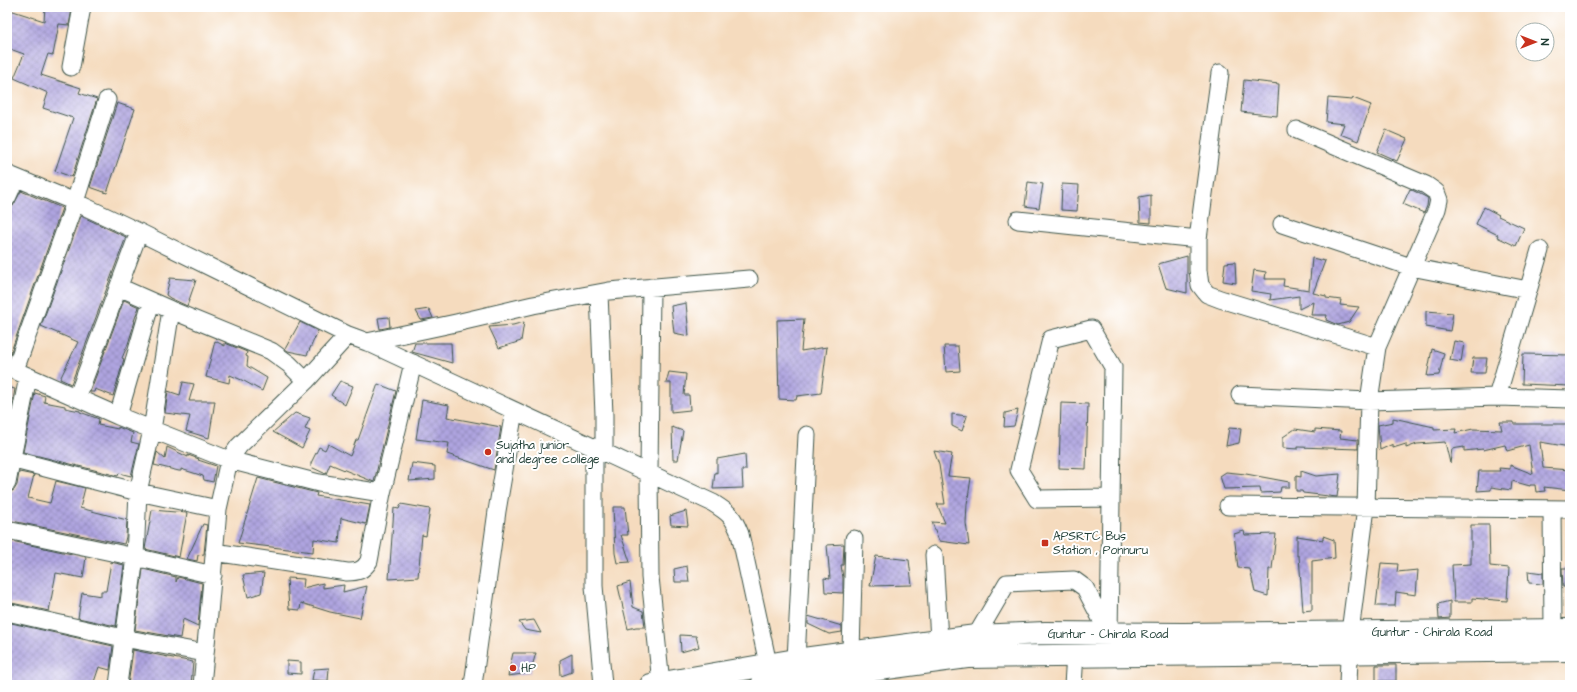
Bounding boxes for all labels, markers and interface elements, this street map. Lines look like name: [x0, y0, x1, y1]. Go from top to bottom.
north arrow: [1515, 22, 1555, 62]
text: N: [1537, 39, 1552, 46]
place label: Sujatha junior and degree college: [496, 437, 600, 469]
marker: Sujatha junior and degree college: [483, 447, 493, 457]
place label: APSRTC Bus Station , Ponnuru: [1053, 528, 1148, 559]
marker: APSRTC Bus Station , Ponnuru: [1040, 538, 1050, 548]
street label: Guntur - Chirala Road: [1372, 624, 1492, 641]
street label: Guntur - Chirala Road: [1048, 626, 1168, 643]
place label: HP: [521, 660, 536, 677]
marker: HP: [508, 663, 518, 673]

